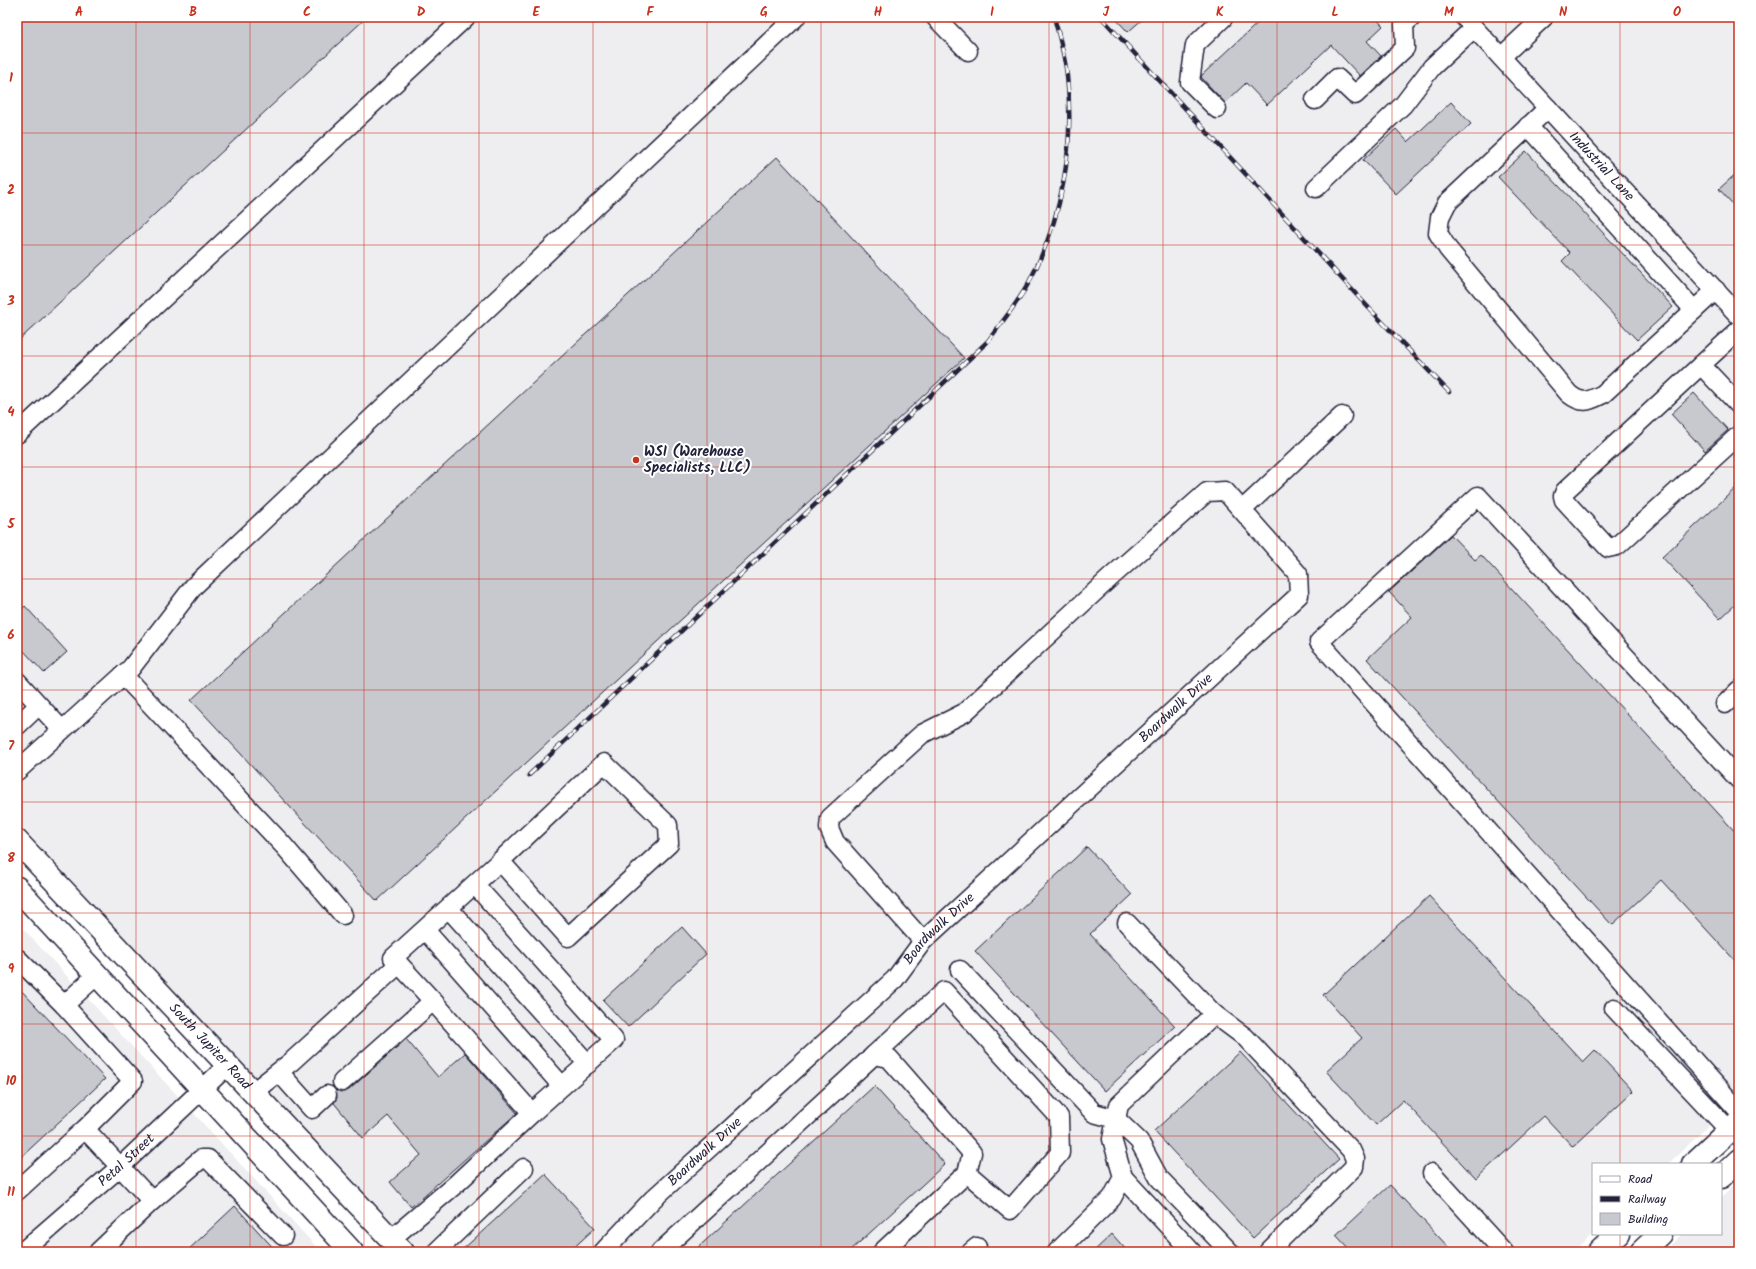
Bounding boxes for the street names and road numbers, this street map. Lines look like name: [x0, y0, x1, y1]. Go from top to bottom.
street label: Industrial Lane: [1563, 126, 1640, 207]
street label: Boardwalk Drive: [1134, 668, 1219, 748]
street label: Boardwalk Drive: [898, 887, 980, 970]
street label: South Jupiter Road: [164, 998, 257, 1096]
street label: Boardwalk Drive: [663, 1111, 748, 1192]
street label: Petal Street: [93, 1128, 160, 1192]

